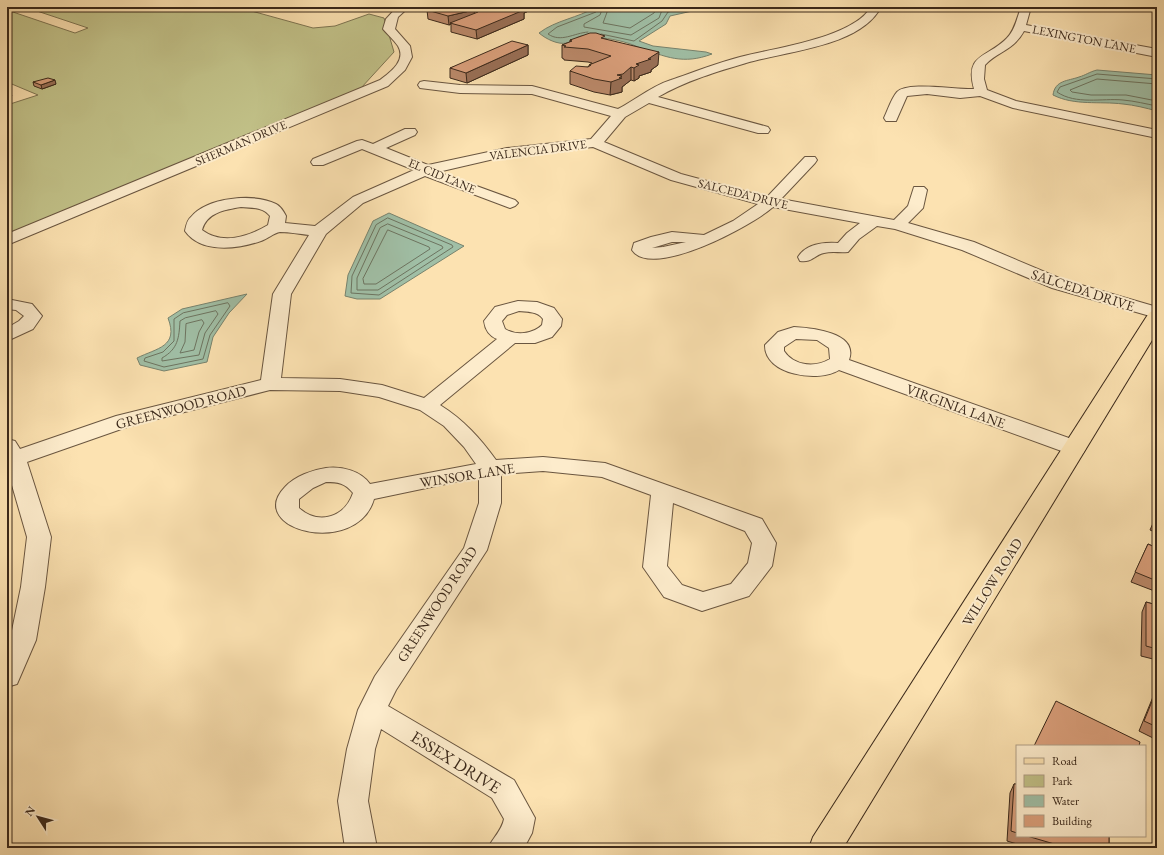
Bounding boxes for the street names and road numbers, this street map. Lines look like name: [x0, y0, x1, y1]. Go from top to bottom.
street label: LEXINGTON LANE: [1031, 21, 1137, 57]
street label: SHERMAN DRIVE: [193, 116, 290, 170]
street label: VALENCIA DRIVE: [488, 136, 588, 164]
street label: EL CID LANE: [406, 155, 478, 197]
street label: SALCEDA DRIVE: [696, 175, 790, 213]
street label: SALCEDA DRIVE: [1029, 265, 1137, 315]
street label: VIRGINIA LANE: [904, 380, 1008, 432]
street label: GREENWOOD ROAD: [114, 381, 249, 433]
street label: WINSOR LANE: [418, 459, 516, 491]
street label: WILLOW ROAD: [958, 534, 1026, 629]
street label: GREENWOOD ROAD: [393, 542, 481, 665]
street label: ESSEX DRIVE: [407, 726, 505, 799]

